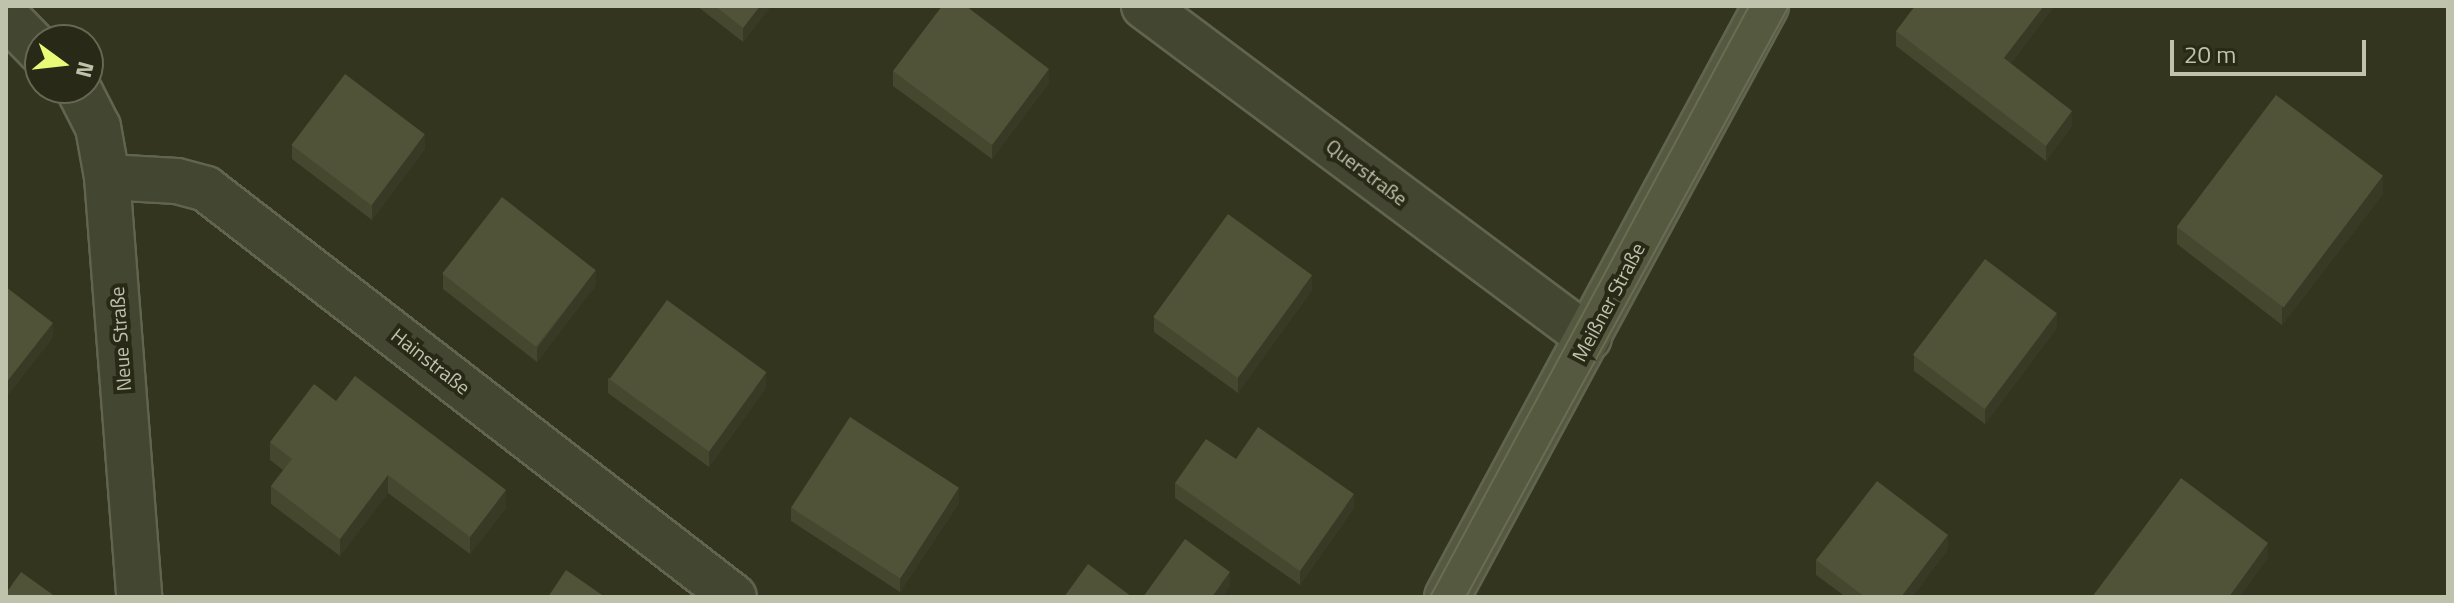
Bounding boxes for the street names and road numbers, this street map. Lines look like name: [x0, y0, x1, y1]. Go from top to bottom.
street label: Querstraße: [1322, 134, 1412, 210]
street label: Meißner Straße: [1567, 239, 1649, 365]
street label: Neue Straße: [104, 286, 136, 392]
street label: Hainstraße: [387, 323, 475, 399]

